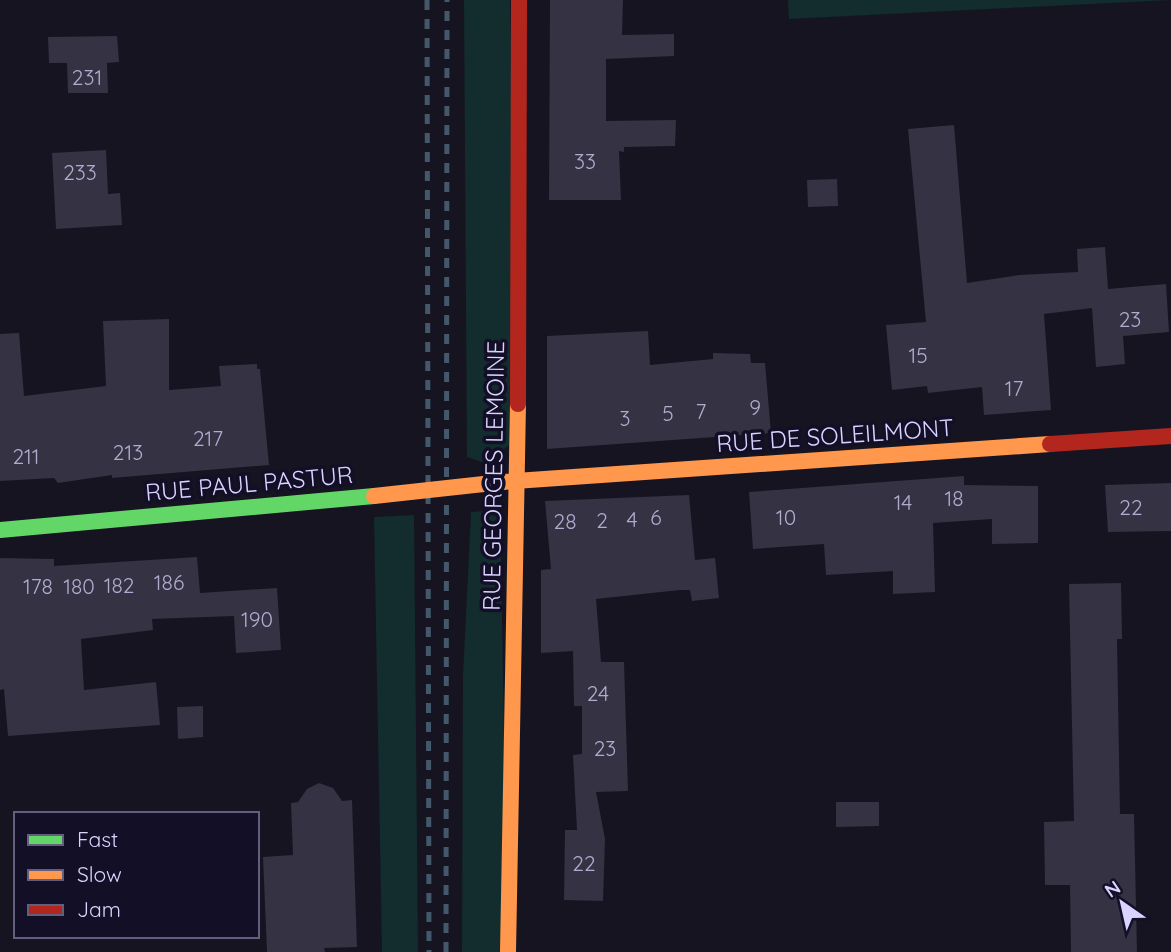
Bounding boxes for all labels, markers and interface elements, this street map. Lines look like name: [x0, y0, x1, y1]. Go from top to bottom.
house number: 231: [72, 64, 102, 90]
house number: 33: [574, 148, 596, 174]
house number: 233: [63, 159, 97, 185]
house number: 23: [1119, 306, 1141, 332]
street label: RUE GEORGES LEMOINE: [476, 341, 510, 611]
house number: 15: [908, 342, 928, 368]
house number: 17: [1005, 375, 1023, 401]
house number: 9: [749, 394, 761, 420]
house number: 7: [696, 398, 707, 424]
house number: 5: [662, 400, 674, 426]
house number: 3: [619, 405, 631, 431]
street label: RUE DE SOLEILMONT: [715, 412, 955, 458]
house number: 217: [193, 425, 223, 451]
house number: 213: [113, 439, 143, 465]
house number: 211: [12, 443, 40, 469]
street label: RUE PAUL PASTUR: [144, 459, 354, 507]
house number: 18: [944, 485, 964, 511]
house number: 14: [894, 489, 912, 515]
house number: 22: [1119, 494, 1143, 520]
house number: 6: [650, 504, 662, 530]
house number: 10: [776, 504, 796, 530]
house number: 4: [626, 506, 638, 532]
house number: 2: [596, 507, 608, 533]
house number: 28: [554, 508, 576, 534]
house number: 186: [154, 569, 184, 595]
house number: 182: [104, 572, 134, 598]
house number: 178: [23, 573, 53, 599]
house number: 180: [63, 573, 95, 599]
house number: 190: [241, 606, 273, 632]
house number: 24: [587, 680, 609, 706]
house number: 23: [594, 735, 616, 761]
legend: [14, 812, 259, 938]
text: Fast: [77, 826, 118, 852]
house number: 22: [572, 850, 596, 876]
text: Slow: [77, 861, 122, 887]
north arrow: [1087, 868, 1157, 938]
text: N: [1100, 875, 1125, 903]
text: Jam: [77, 896, 121, 922]

